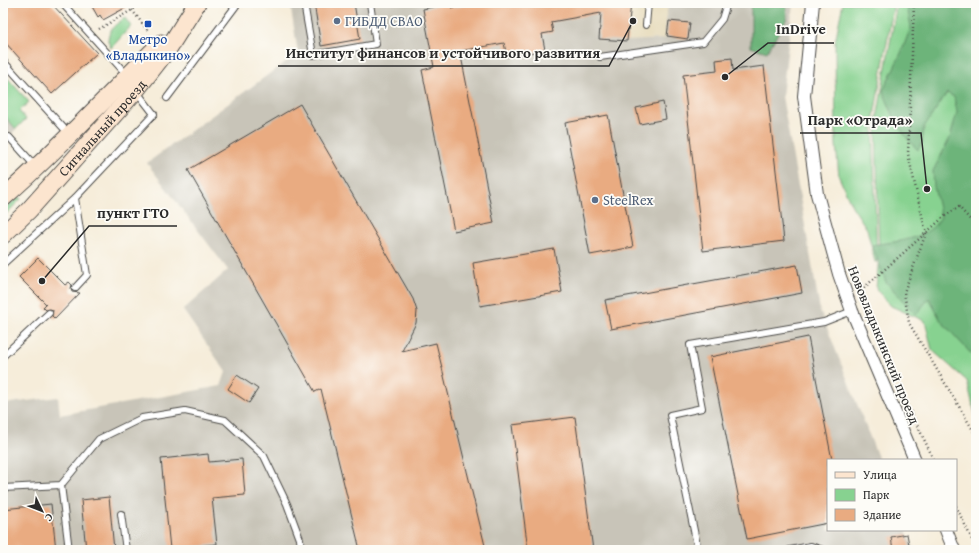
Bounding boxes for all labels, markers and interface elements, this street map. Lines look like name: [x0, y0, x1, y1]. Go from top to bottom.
place label: ГИБДД СВАО: [345, 11, 423, 31]
marker: ГИБДД СВАО: [332, 16, 342, 26]
callout: InDrive: [768, 16, 834, 43]
text: InDrive: [776, 18, 826, 39]
marker: Метро «Владыкино»: [143, 19, 153, 29]
place label: Метро «Владыкино»: [106, 29, 190, 65]
callout: Институт финансов и устойчивого развития: [278, 39, 609, 66]
text: Институт финансов и устойчивого развития: [286, 42, 600, 63]
street label: Сигнальный проезд: [54, 75, 151, 181]
callout: Парк «Отрада»: [800, 106, 921, 133]
text: Парк «Отрада»: [808, 109, 912, 130]
place label: SteelRex: [603, 190, 654, 210]
marker: SteelRex: [590, 195, 600, 205]
callout: пункт ГТО: [89, 199, 177, 226]
text: пункт ГТО: [97, 202, 169, 223]
street label: Нововладыкинский проезд: [843, 263, 925, 427]
legend: [827, 459, 957, 531]
text: Улица: [863, 466, 897, 483]
text: Парк: [863, 486, 890, 503]
north arrow: [22, 491, 62, 531]
text: Здание: [863, 506, 902, 523]
text: С: [41, 510, 57, 526]

